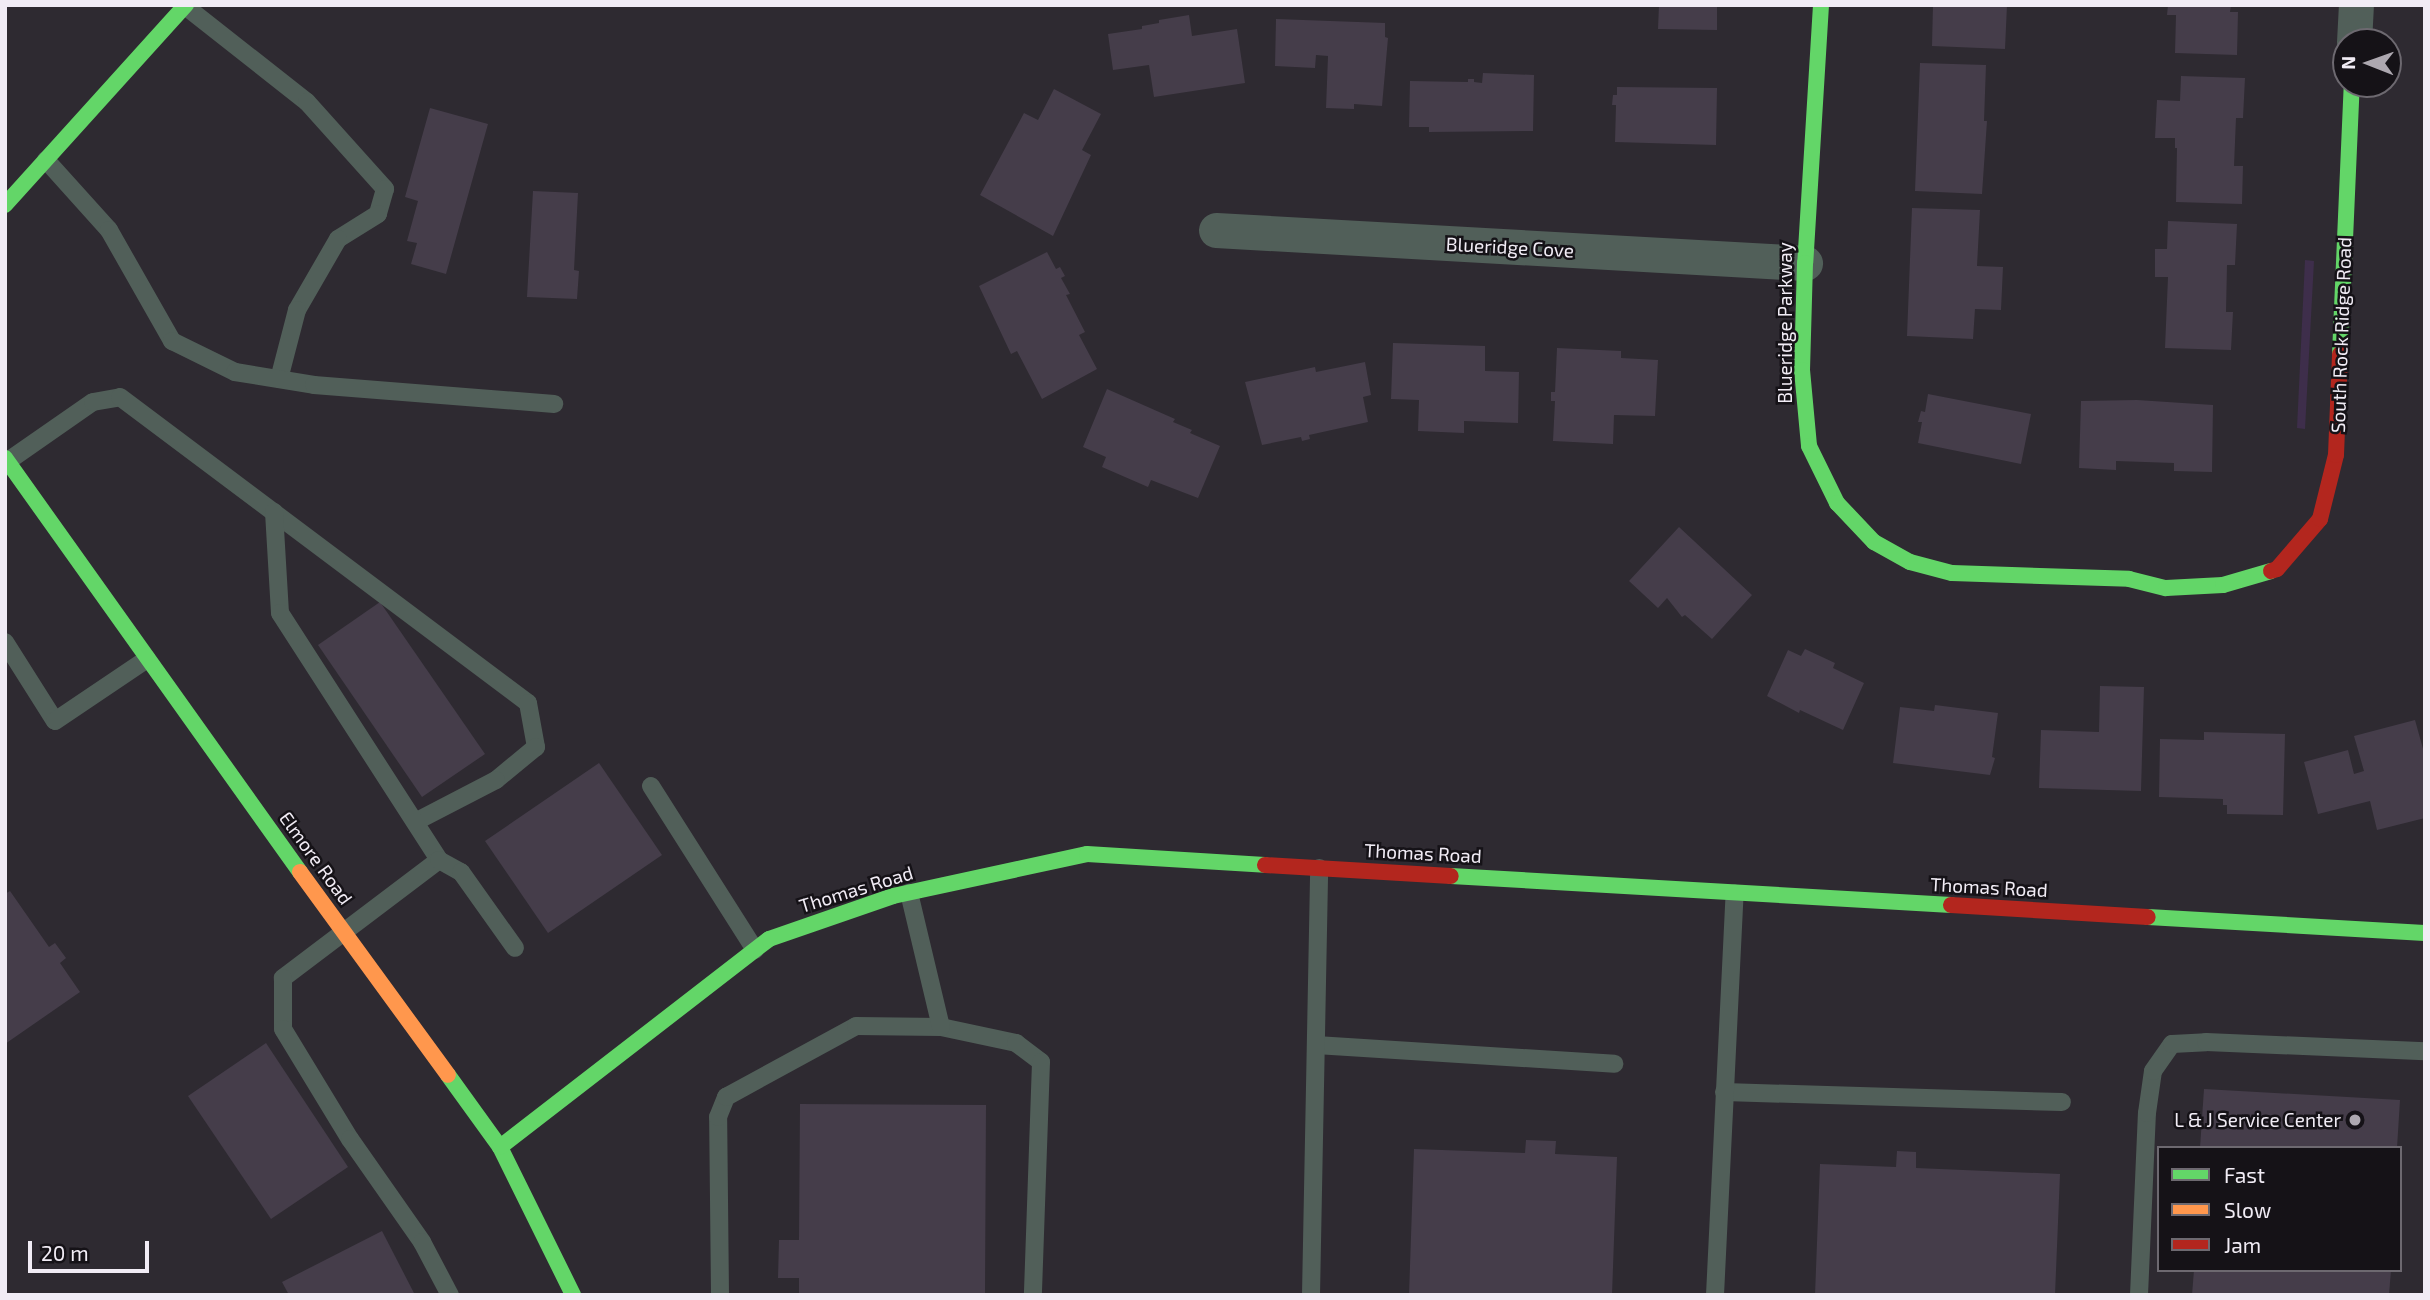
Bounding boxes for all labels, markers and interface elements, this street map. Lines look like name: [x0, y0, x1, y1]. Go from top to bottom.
north arrow: [2332, 28, 2402, 98]
text: N: [2336, 56, 2359, 70]
street label: Blueridge Cove: [1445, 232, 1575, 262]
street label: South Rock Ridge Road: [2326, 236, 2356, 434]
street label: Blueridge Parkway: [1774, 242, 1796, 404]
street label: Elmore Road: [275, 807, 357, 909]
street label: Thomas Road: [1364, 839, 1482, 867]
street label: Thomas Road: [796, 861, 916, 917]
street label: Thomas Road: [1930, 873, 2048, 901]
place label: L & J Service Center: [2173, 1109, 2341, 1131]
marker: L & J Service Center: [2347, 1112, 2363, 1128]
legend: [2157, 1146, 2402, 1272]
text: Fast: [2224, 1162, 2265, 1187]
text: Slow: [2224, 1197, 2271, 1222]
scale bar: [32, 1226, 152, 1270]
text: Jam: [2224, 1232, 2261, 1257]
text: 20 m: [41, 1240, 89, 1265]

